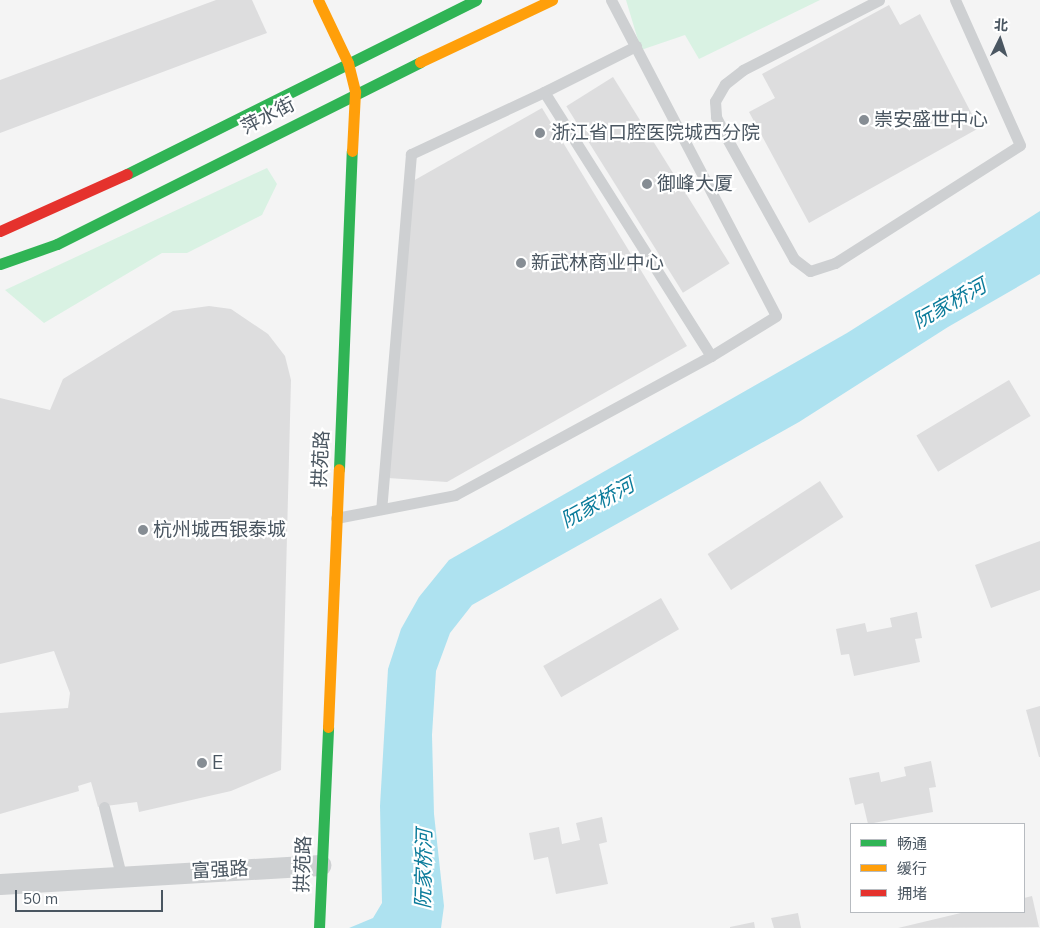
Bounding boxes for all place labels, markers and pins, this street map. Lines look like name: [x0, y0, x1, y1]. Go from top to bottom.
place label: 崇安盛世中心: [874, 109, 988, 131]
marker: 崇安盛世中心: [858, 114, 870, 126]
place label: 浙江省口腔医院城西分院: [551, 122, 760, 144]
marker: 浙江省口腔医院城西分院: [533, 126, 547, 140]
place label: 御峰大厦: [657, 173, 733, 195]
marker: 御峰大厦: [641, 178, 653, 190]
place label: 新武林商业中心: [531, 252, 664, 274]
marker: 新武林商业中心: [515, 257, 527, 269]
place label: 杭州城西银泰城: [153, 519, 286, 541]
marker: 杭州城西银泰城: [137, 524, 149, 536]
place label: E: [212, 752, 223, 774]
marker: E: [196, 757, 208, 769]

